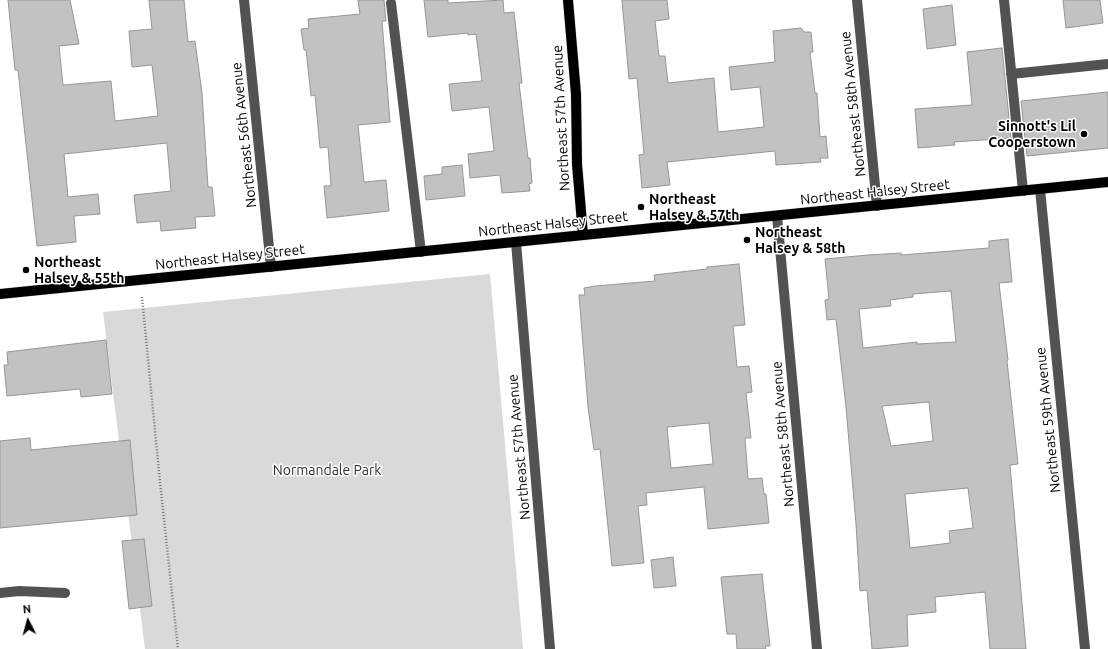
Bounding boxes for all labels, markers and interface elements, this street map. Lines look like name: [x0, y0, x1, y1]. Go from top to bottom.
street label: Northeast 58th Avenue: [837, 30, 869, 178]
street label: Northeast 57th Avenue: [549, 44, 573, 192]
street label: Northeast 56th Avenue: [228, 61, 260, 209]
place label: Sinnott's Lil Cooperstown: [988, 118, 1076, 150]
marker: Sinnott's Lil Cooperstown: [1079, 129, 1089, 139]
street label: Northeast Halsey Street: [799, 176, 951, 208]
place label: Northeast Halsey & 57th: [649, 191, 739, 224]
marker: Northeast Halsey & 57th: [636, 202, 646, 212]
street label: Northeast Halsey Street: [477, 208, 629, 240]
place label: Northeast Halsey & 58th: [755, 224, 845, 256]
marker: Northeast Halsey & 58th: [742, 235, 752, 245]
street label: Northeast Halsey Street: [154, 241, 306, 273]
place label: Northeast Halsey & 55th: [34, 254, 124, 286]
marker: Northeast Halsey & 55th: [21, 265, 31, 275]
street label: Northeast 59th Avenue: [1032, 346, 1064, 494]
street label: Northeast 58th Avenue: [768, 360, 798, 508]
street label: Northeast 57th Avenue: [504, 373, 534, 521]
park label: Normandale Park: [273, 462, 381, 478]
north arrow: [8, 601, 48, 641]
text: N: [22, 603, 31, 615]

